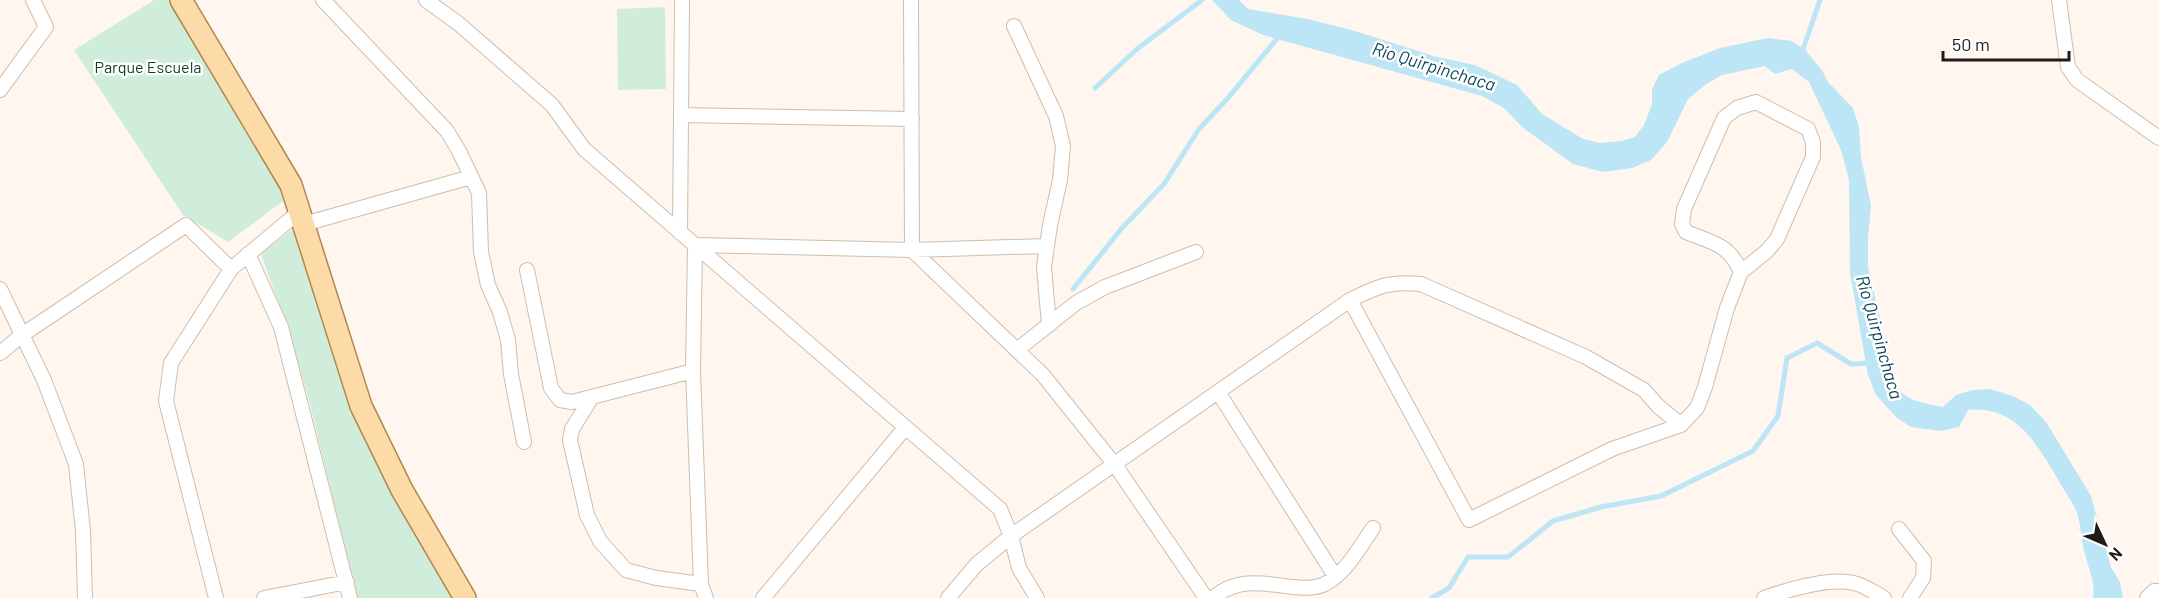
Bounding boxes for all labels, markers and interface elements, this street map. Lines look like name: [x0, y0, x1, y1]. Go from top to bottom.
scale bar: [1943, 24, 2069, 62]
text: 50 m: [1952, 33, 1990, 55]
water label: Río Quirpinchaca: [1370, 37, 1498, 95]
park label: Parque Escuela: [94, 57, 202, 76]
water label: Río Quirpinchaca: [1852, 273, 1908, 401]
north arrow: [2075, 514, 2135, 574]
text: N: [2106, 544, 2127, 565]

